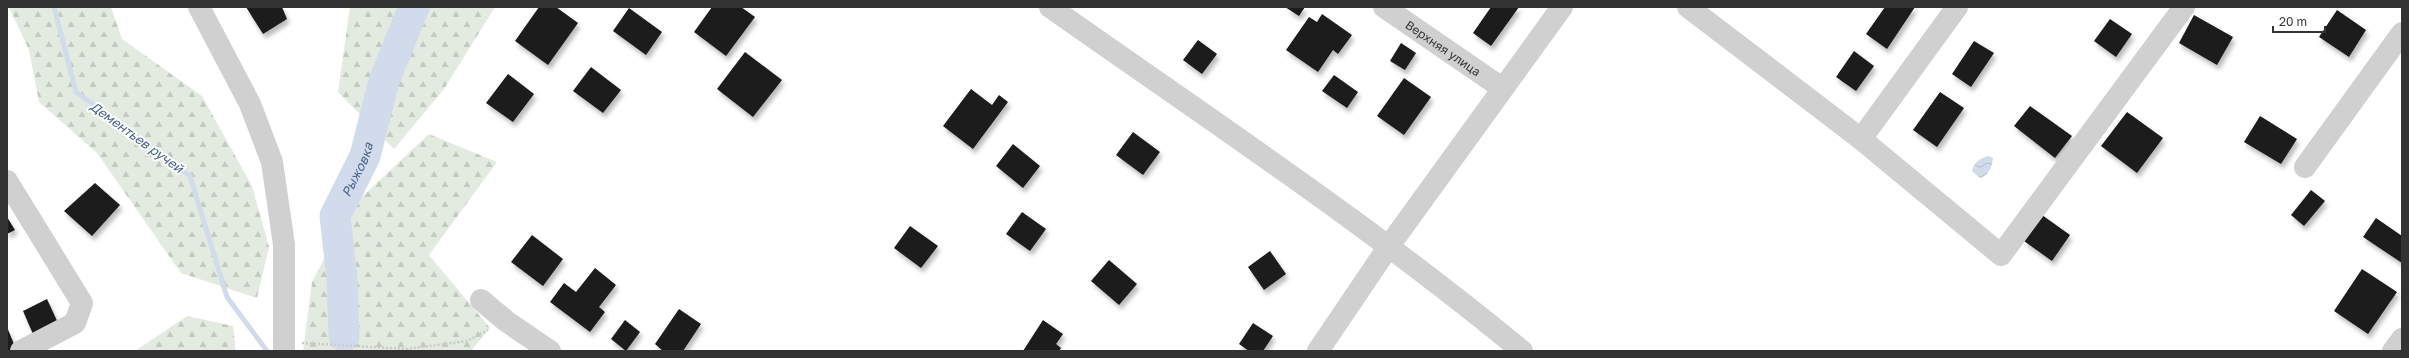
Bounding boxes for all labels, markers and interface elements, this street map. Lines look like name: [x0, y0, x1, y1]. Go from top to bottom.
scale bar: [2273, 8, 2325, 34]
text: 20 m: [2279, 14, 2307, 29]
street label: Верхняя улица: [1403, 17, 1484, 79]
water label: Дементьев ручей: [87, 97, 187, 177]
water label: Рыжовка: [338, 140, 376, 199]

